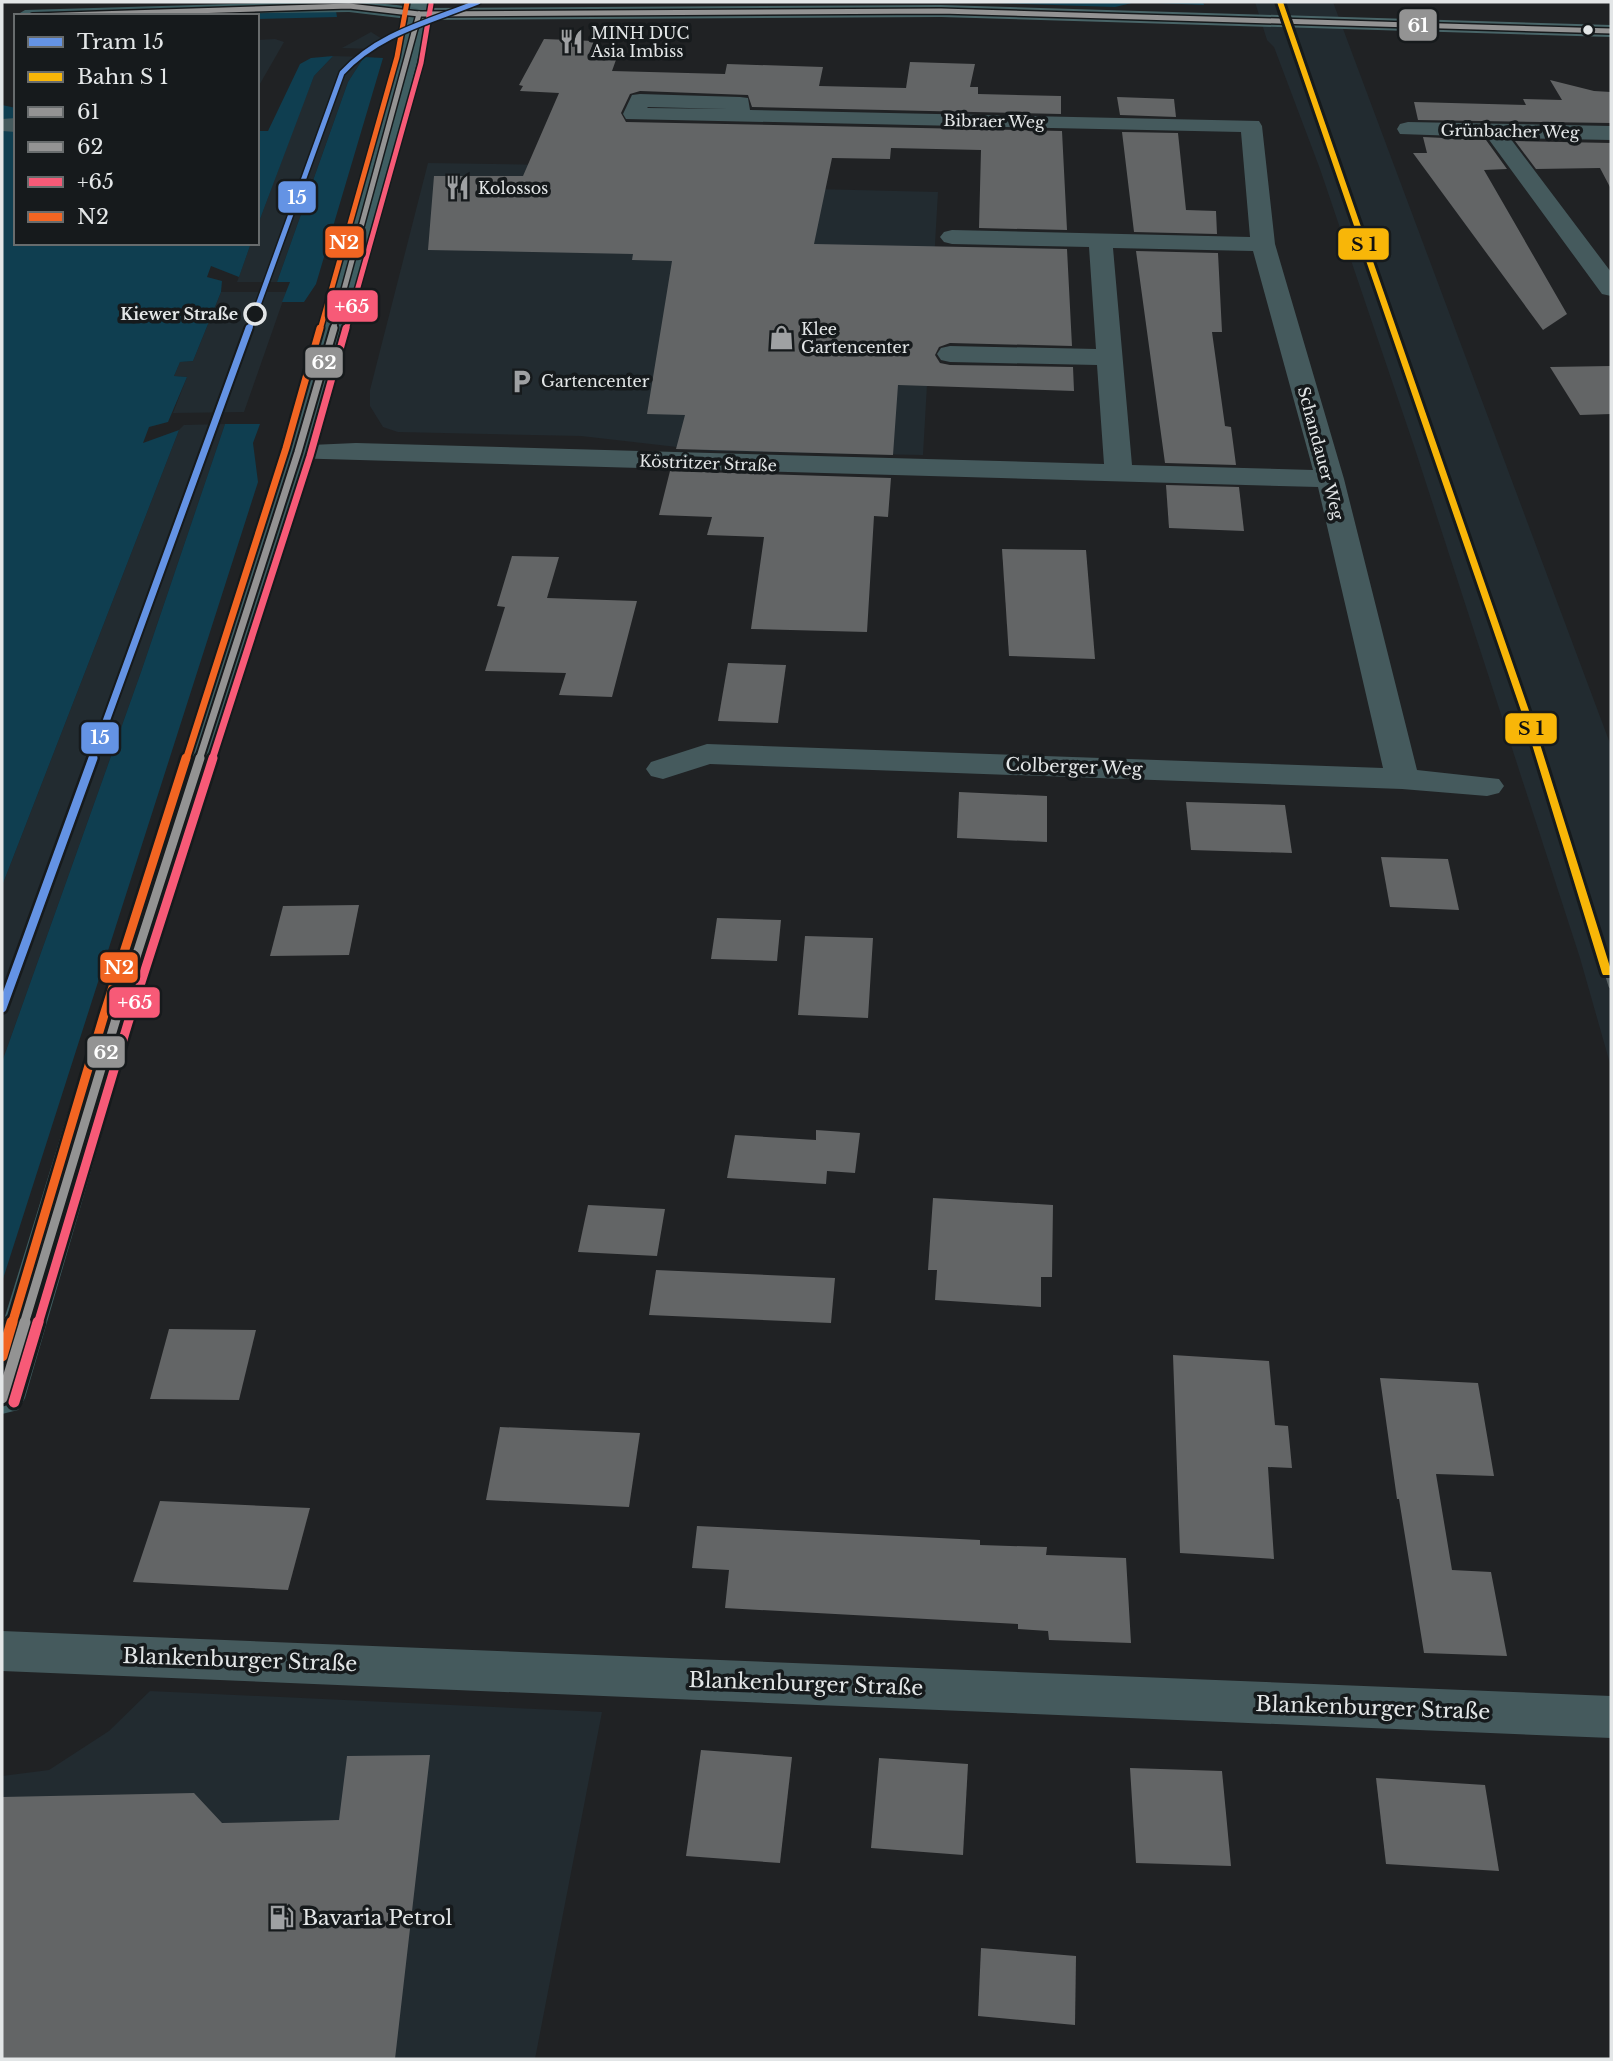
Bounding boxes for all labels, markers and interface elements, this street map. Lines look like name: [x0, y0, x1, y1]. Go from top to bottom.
line badge: 61: [1398, 8, 1438, 42]
legend: [14, 14, 259, 245]
text: 61: [1407, 14, 1429, 37]
place label: MINH DUC Asia Imbiss: [590, 23, 689, 61]
unlabelled marker: [1581, 23, 1595, 37]
restaurant icon: MINH DUC Asia Imbiss: [557, 28, 585, 56]
text: Tram 15: [77, 29, 164, 55]
text: Bahn S 1: [77, 64, 169, 90]
text: 61: [77, 99, 100, 125]
street label: Bibraer Weg: [943, 110, 1045, 132]
street label: Grünbacher Weg: [1440, 120, 1580, 142]
text: 62: [77, 134, 103, 160]
text: +65: [77, 169, 114, 195]
restaurant icon: Kolossos: [444, 174, 472, 202]
place label: Kolossos: [478, 178, 548, 198]
line badge: 15: [277, 180, 317, 214]
text: 15: [287, 186, 307, 209]
text: N2: [77, 204, 109, 230]
line badge: N2: [324, 225, 365, 259]
line badge: S 1: [1337, 227, 1390, 261]
text: N2: [329, 231, 359, 254]
text: S 1: [1351, 233, 1377, 256]
line badge: +65: [326, 289, 379, 323]
text: +65: [335, 295, 369, 318]
marker: Kiewer Straße: [244, 303, 266, 325]
place label: Kiewer Straße: [120, 304, 238, 324]
place label: Klee Gartencenter: [801, 319, 910, 357]
shop icon: Klee Gartencenter: [767, 324, 795, 352]
line badge: 62: [304, 346, 344, 379]
text: 62: [311, 351, 337, 374]
parking icon: Gartencenter: [507, 367, 535, 395]
place label: Gartencenter: [541, 371, 650, 391]
street label: Schandauer Weg: [1294, 384, 1348, 522]
street label: Köstritzer Straße: [639, 451, 777, 475]
line badge: S 1: [1504, 712, 1558, 745]
text: S 1: [1518, 717, 1544, 740]
line badge: 15: [80, 721, 120, 755]
text: 15: [90, 726, 110, 749]
street label: Colberger Weg: [1005, 754, 1143, 780]
line badge: N2: [99, 951, 139, 984]
text: N2: [104, 956, 134, 979]
line badge: +65: [108, 986, 161, 1019]
text: +65: [118, 991, 152, 1014]
line badge: 62: [86, 1035, 126, 1069]
text: 62: [93, 1041, 119, 1064]
street label: Blankenburger Straße: [122, 1643, 358, 1677]
street label: Blankenburger Straße: [688, 1667, 924, 1701]
street label: Blankenburger Straße: [1255, 1691, 1491, 1725]
fuel station icon: Bavaria Petrol: [268, 1904, 296, 1932]
place label: Bavaria Petrol: [302, 1905, 452, 1931]

